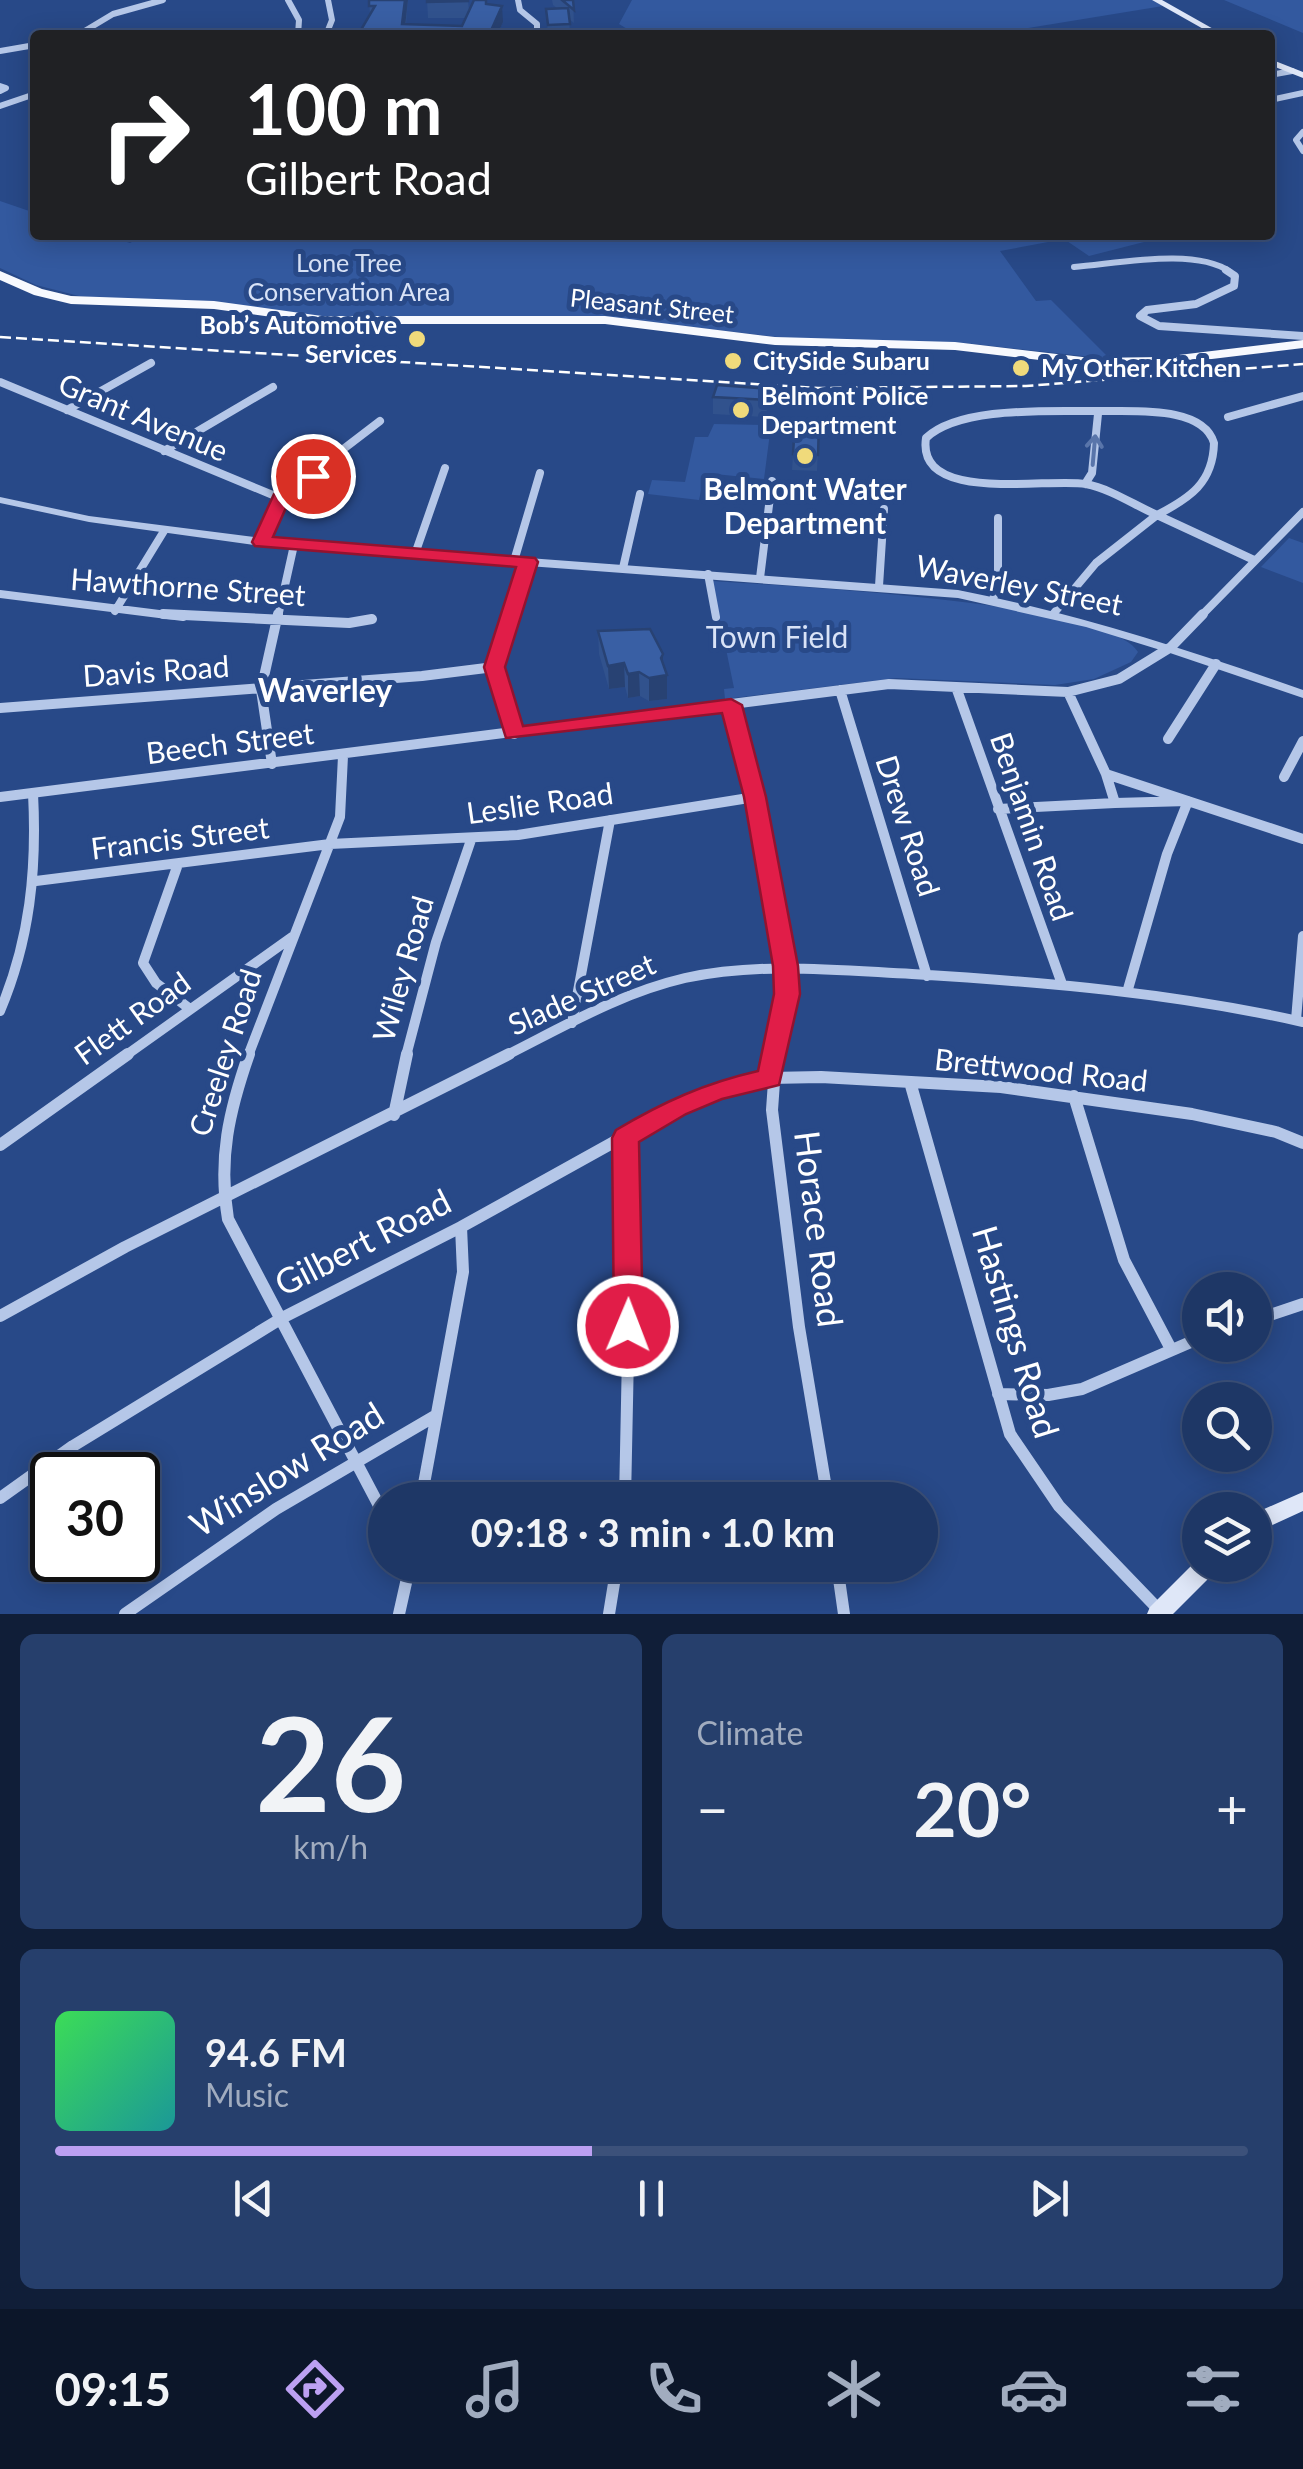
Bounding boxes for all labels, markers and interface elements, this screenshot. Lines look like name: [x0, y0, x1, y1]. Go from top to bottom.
text: 100 m: [245, 66, 442, 150]
icon: right: [80, 70, 210, 200]
text: Gilbert Road: [245, 151, 492, 205]
park label: Lone Tree Conservation Area: [248, 247, 450, 306]
street label: Pleasant Street: [569, 281, 736, 329]
place label: Bob’s Automotive Services: [199, 309, 397, 368]
marker: Bob’s Automotive Services: [406, 328, 428, 350]
place label: CitySide Subaru: [753, 345, 930, 375]
marker: CitySide Subaru: [722, 350, 744, 372]
place label: My Other Kitchen: [1041, 352, 1241, 382]
marker: My Other Kitchen: [1010, 357, 1032, 379]
street label: Grant Avenue: [54, 364, 234, 468]
place label: Belmont Police Department: [761, 380, 928, 439]
marker: Belmont Police Department: [730, 399, 752, 421]
pin: [271, 434, 356, 519]
one-way arrow: [1085, 435, 1104, 467]
marker: Belmont Water Department: [794, 445, 816, 467]
icon: arrive: [286, 449, 341, 504]
place label: Belmont Water Department: [703, 470, 907, 540]
street label: Waverley Street: [913, 546, 1126, 622]
street label: Hawthorne Street: [69, 560, 307, 612]
park label: Town Field: [706, 618, 848, 654]
street label: Davis Road: [81, 647, 230, 693]
district label: Waverley: [258, 670, 392, 709]
street label: Beech Street: [144, 714, 316, 770]
street label: Benjamin Road: [984, 727, 1082, 925]
street label: Drew Road: [869, 751, 949, 900]
street label: Leslie Road: [464, 774, 615, 830]
street label: Francis Street: [89, 808, 271, 866]
street label: Wiley Road: [364, 892, 440, 1045]
street label: Slade Street: [502, 945, 661, 1042]
street label: Flett Road: [67, 963, 197, 1071]
street label: Creeley Road: [180, 964, 268, 1140]
street label: Brettwood Road: [933, 1040, 1150, 1098]
street label: Horace Road: [787, 1128, 853, 1329]
street label: Gilbert Road: [267, 1179, 457, 1304]
street label: Hastings Road: [965, 1220, 1069, 1443]
map controls: [1182, 1272, 1272, 1582]
button: sound: [1182, 1272, 1272, 1362]
position arrow: [576, 1274, 680, 1378]
button: search: [1182, 1382, 1272, 1472]
street label: Winslow Road: [181, 1392, 391, 1545]
speed limit sign: 30: [30, 1452, 160, 1582]
button: layers: [1182, 1492, 1272, 1582]
text: 09:18 · 3 min · 1.0 km: [471, 1509, 835, 1555]
text: 26: [255, 1684, 406, 1840]
text: Climate: [697, 1713, 803, 1752]
text: 20°: [913, 1763, 1031, 1853]
text: −: [697, 1775, 728, 1841]
text: +: [1216, 1775, 1248, 1841]
text: km/h: [293, 1827, 368, 1866]
text: 94.6 FM: [205, 2029, 347, 2075]
text: Music: [205, 2075, 289, 2114]
icon: previous: [226, 2171, 281, 2226]
icon: pause: [624, 2171, 679, 2226]
icon: next: [1022, 2171, 1077, 2226]
icon: directions: [280, 2354, 350, 2424]
icon: music: [460, 2354, 530, 2424]
icon: phone: [639, 2354, 709, 2424]
icon: climate: [819, 2354, 889, 2424]
icon: car: [999, 2354, 1069, 2424]
icon: filters: [1178, 2354, 1248, 2424]
text: 09:15: [55, 2362, 171, 2416]

